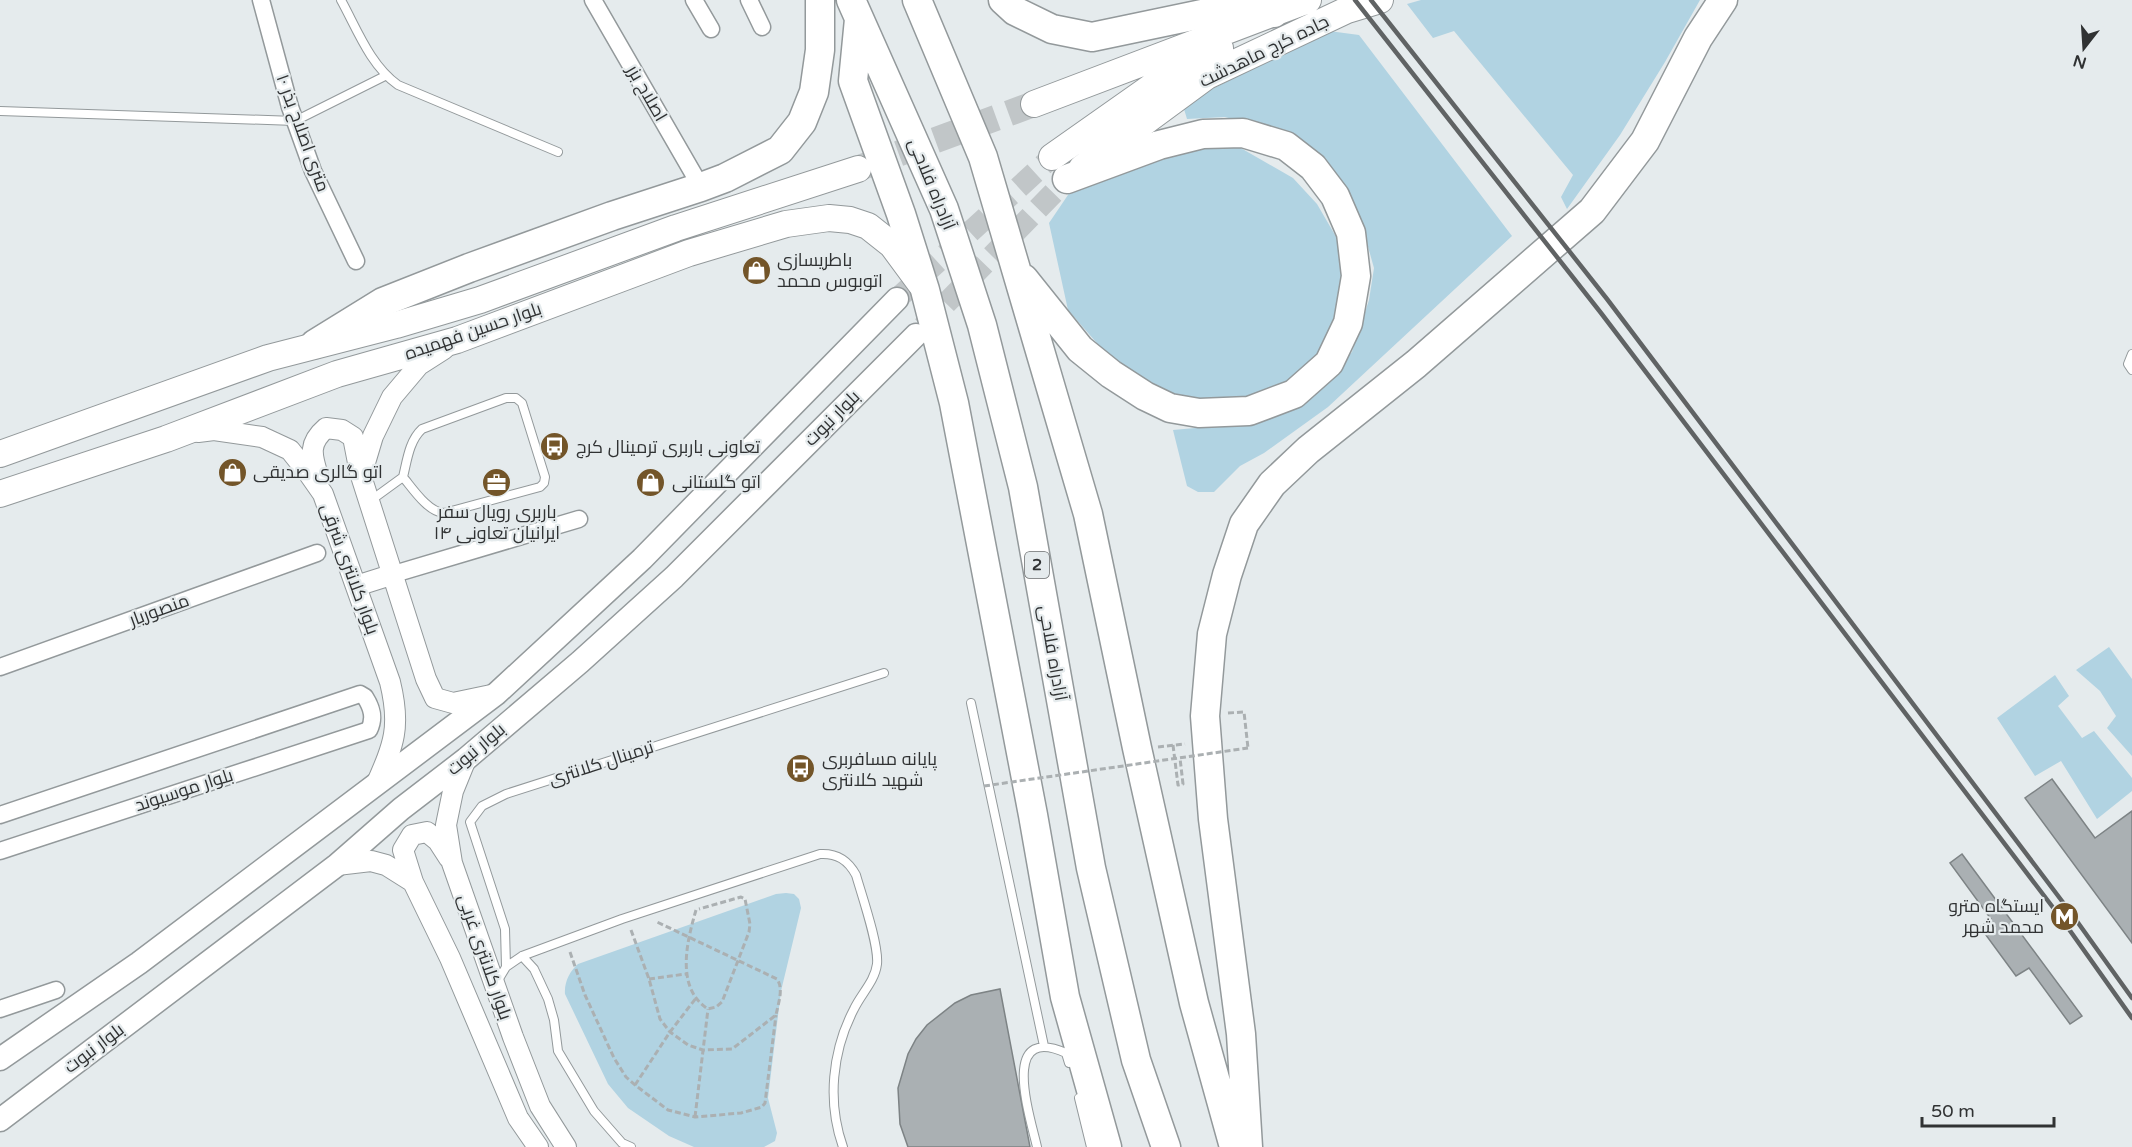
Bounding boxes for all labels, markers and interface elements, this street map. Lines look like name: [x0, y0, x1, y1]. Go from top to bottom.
street label: جاده کرج ماهدشت: [1196, 10, 1333, 93]
north arrow: [2054, 18, 2114, 78]
text: N: [2071, 50, 2089, 73]
street label: اصلاح بزر: [621, 60, 672, 126]
street label: ۱۰ متری اصلاح بذر: [271, 71, 335, 195]
street label: آزادراه فلاحی: [904, 135, 960, 233]
place label: باطریسازی اتوبوس محمد: [777, 249, 883, 292]
shop icon: باطریسازی اتوبوس محمد: [740, 254, 772, 286]
street label: بلوار حسین فهمیده: [402, 297, 544, 365]
street label: بلوار نبوت: [800, 386, 864, 450]
bus stop icon: تعاونی باربری ترمینال کرج: [539, 431, 571, 463]
place label: تعاونی باربری ترمینال کرج: [576, 436, 760, 459]
shop icon: اتو گالری صدیقی: [216, 456, 248, 488]
place label: اتو گالری صدیقی: [253, 461, 383, 483]
shop icon: اتو گلستانی: [635, 466, 667, 498]
office icon: باربری رویال سفر ایرانیان تعاونی ۱۴: [481, 467, 513, 499]
place label: اتو گلستانی: [672, 471, 761, 493]
street label: بلوار کلانتری شرقی: [316, 500, 384, 638]
place label: باربری رویال سفر ایرانیان تعاونی ۱۴: [434, 501, 560, 544]
road number: 2: [1025, 552, 1049, 578]
street label: منصوریار: [125, 589, 192, 631]
street label: آزادراه فلاحی: [1034, 603, 1072, 703]
street label: بلوار نبوت: [442, 718, 510, 780]
street label: ترمینال کلانتری: [546, 736, 657, 790]
place label: پایانه مسافربری شهید کلانتری: [822, 748, 937, 791]
bus stop icon: پایانه مسافربری شهید کلانتری: [785, 753, 817, 785]
street label: بلوار موسیوند: [132, 764, 236, 816]
street label: بلوار کلانتری غربی: [453, 891, 517, 1023]
place label: ایستگاه مترو محمد شهر: [1948, 895, 2044, 938]
metro station icon: ایستگاه مترو محمد شهر: [2049, 900, 2081, 932]
street label: بلوار نبوت: [60, 1018, 128, 1078]
scale bar: [1922, 1090, 2054, 1128]
text: 50 m: [1931, 1100, 1975, 1122]

